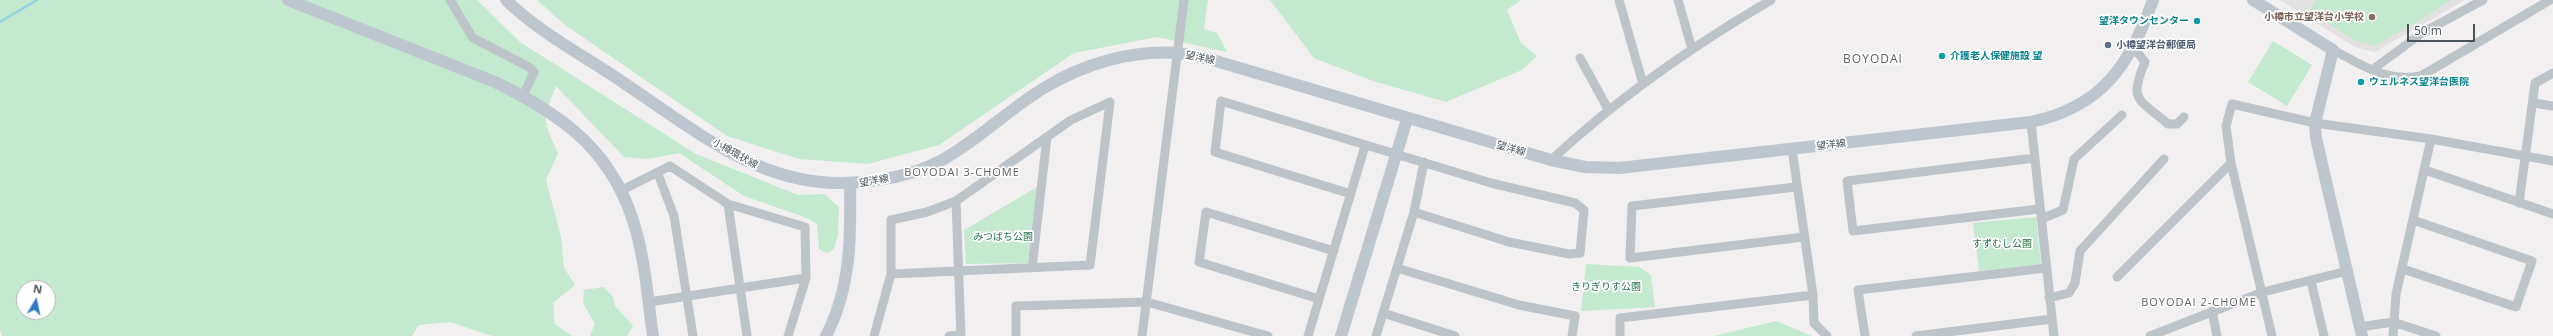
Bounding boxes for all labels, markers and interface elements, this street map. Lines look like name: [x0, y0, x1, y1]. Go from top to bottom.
place label: 小樽市立望洋台小学校: [2264, 11, 2364, 23]
marker: 小樽市立望洋台小学校: [2367, 12, 2377, 22]
place label: 望洋タウンセンター: [2099, 15, 2189, 27]
marker: 望洋タウンセンター: [2192, 16, 2202, 26]
scale bar: [2409, 16, 2477, 42]
text: 50 m: [2414, 22, 2442, 39]
place label: 小樽望洋台郵便局: [2116, 39, 2196, 51]
marker: 小樽望洋台郵便局: [2103, 40, 2113, 50]
street label: 望洋線: [1184, 49, 1216, 67]
place label: 介護老人保健施設 望: [1950, 50, 2043, 62]
marker: 介護老人保健施設 望: [1937, 51, 1947, 61]
district label: BOYODAI: [1843, 53, 1903, 67]
place label: ウェルネス望洋台医院: [2369, 76, 2469, 88]
marker: ウェルネス望洋台医院: [2356, 77, 2366, 87]
street label: 小樽環状線: [710, 137, 760, 171]
street label: 望洋線: [1815, 137, 1847, 153]
street label: 望洋線: [1495, 139, 1527, 159]
district label: BOYODAI 3-CHOME: [904, 166, 1020, 180]
street label: 望洋線: [858, 172, 890, 190]
park label: みつばち公園: [973, 231, 1033, 243]
park label: すずむし公園: [1972, 238, 2032, 250]
north arrow: [16, 280, 56, 320]
text: N: [32, 281, 43, 297]
park label: きりぎりす公園: [1571, 281, 1641, 293]
district label: BOYODAI 2-CHOME: [2141, 296, 2257, 310]

